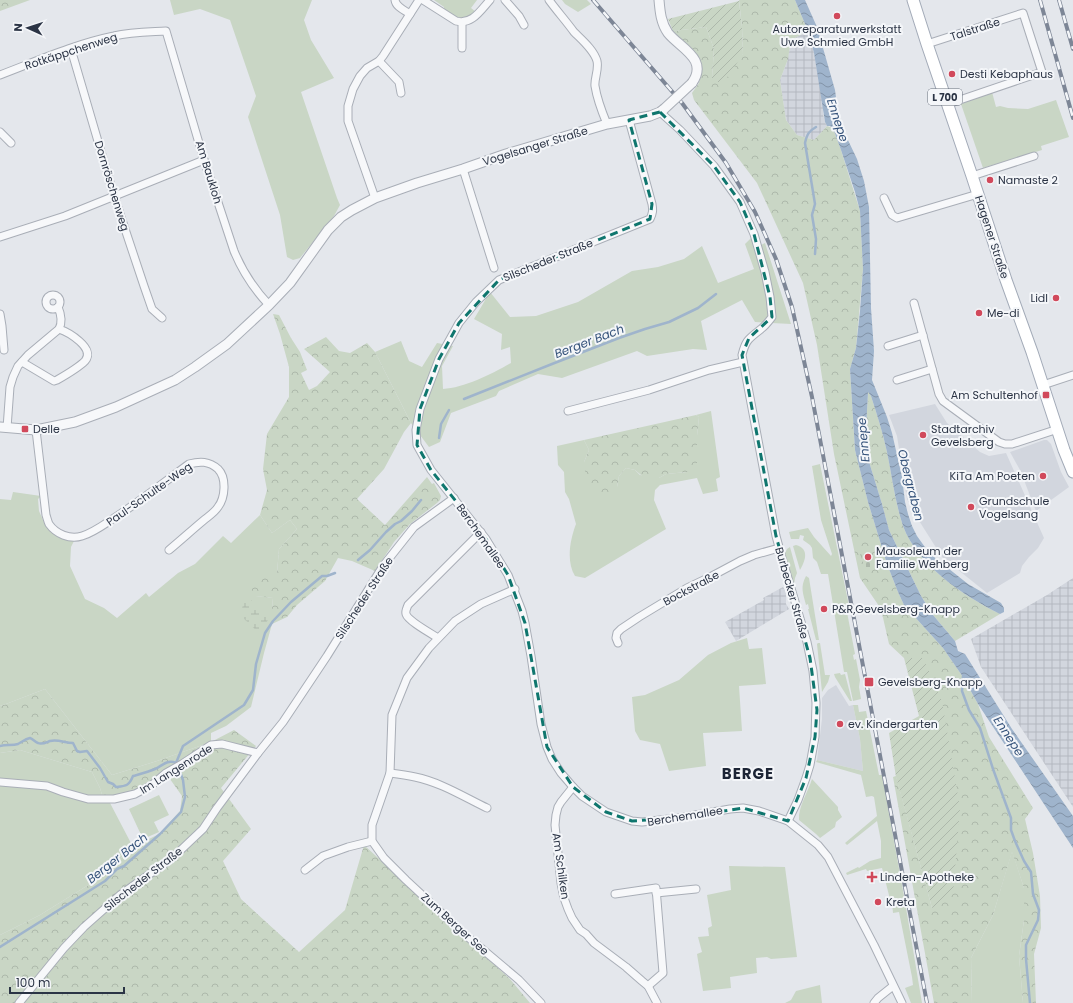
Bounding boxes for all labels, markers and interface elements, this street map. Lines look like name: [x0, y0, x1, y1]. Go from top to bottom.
north arrow: [8, 8, 48, 48]
marker: Autoreparaturwerkstatt Uwe Schmied GmbH: [832, 11, 842, 21]
street label: Talstraße: [948, 13, 1002, 45]
place label: Autoreparaturwerkstatt Uwe Schmied GmbH: [773, 21, 901, 50]
text: N: [10, 23, 26, 32]
street label: Rotkäppchenweg: [23, 28, 119, 74]
place label: Desti Kebaphaus: [960, 66, 1053, 82]
marker: Desti Kebaphaus: [947, 69, 957, 79]
road number: L 700: [928, 89, 962, 105]
water label: Ennepe: [823, 96, 853, 144]
street label: Vogelsanger Straße: [480, 122, 590, 170]
street label: Am Baukloh: [192, 138, 226, 206]
street label: Dornröschenweg: [91, 139, 133, 233]
place label: Namaste 2: [998, 172, 1058, 188]
marker: Namaste 2: [985, 175, 995, 185]
street label: Hagener Straße: [971, 193, 1013, 281]
street label: Silscheder Straße: [501, 235, 596, 285]
place label: Lidl: [1030, 290, 1048, 306]
marker: Lidl: [1051, 293, 1061, 303]
place label: Me-di: [987, 305, 1020, 321]
marker: Me-di: [974, 308, 984, 318]
water label: Berger Bach: [552, 320, 626, 362]
place label: Am Schultenhof: [951, 387, 1038, 403]
marker: Am Schultenhof: [1041, 390, 1051, 400]
water label: Ennepe: [853, 417, 873, 463]
place label: Delle: [33, 421, 60, 437]
place label: Stadtarchiv Gevelsberg: [931, 421, 995, 450]
marker: Delle: [20, 424, 30, 434]
marker: Stadtarchiv Gevelsberg: [918, 430, 928, 440]
water label: Obergraben: [894, 447, 928, 523]
street label: Paul-Schulte-Weg: [103, 458, 195, 530]
place label: KiTa Am Poeten: [950, 468, 1035, 484]
marker: KiTa Am Poeten: [1038, 471, 1048, 481]
place label: Grundschule Vogelsang: [979, 493, 1049, 522]
street label: Berchemallee: [453, 500, 509, 572]
marker: Grundschule Vogelsang: [966, 502, 976, 512]
place label: Mausoleum der Familie Wehberg: [876, 543, 969, 572]
street label: Burbecker Straße: [771, 545, 813, 641]
marker: Mausoleum der Familie Wehberg: [863, 552, 873, 562]
street label: Silscheder Straße: [331, 553, 397, 643]
street label: Bockstraße: [660, 566, 722, 610]
place label: P&R,Gevelsberg-Knapp: [832, 601, 960, 617]
marker: P&R,Gevelsberg-Knapp: [819, 604, 829, 614]
place label: Gevelsberg-Knapp: [878, 674, 983, 690]
marker: Gevelsberg-Knapp: [863, 676, 875, 688]
water label: Ennepe: [990, 713, 1029, 760]
place label: ev. Kindergarten: [848, 716, 938, 732]
marker: ev. Kindergarten: [835, 719, 845, 729]
street label: Im Langenrode: [137, 740, 216, 798]
district label: BERGE: [722, 763, 774, 784]
street label: Berchemallee: [646, 802, 724, 830]
water label: Berger Bach: [83, 829, 151, 887]
street label: Am Schilken: [548, 832, 574, 900]
street label: Silscheder Straße: [100, 843, 186, 915]
place label: Linden-Apotheke: [880, 869, 974, 885]
marker: Linden-Apotheke: [867, 872, 877, 882]
street label: Zum Berger See: [418, 889, 493, 959]
place label: Kreta: [886, 894, 915, 910]
marker: Kreta: [873, 897, 883, 907]
scale bar: [10, 969, 124, 995]
text: 100 m: [16, 974, 50, 991]

